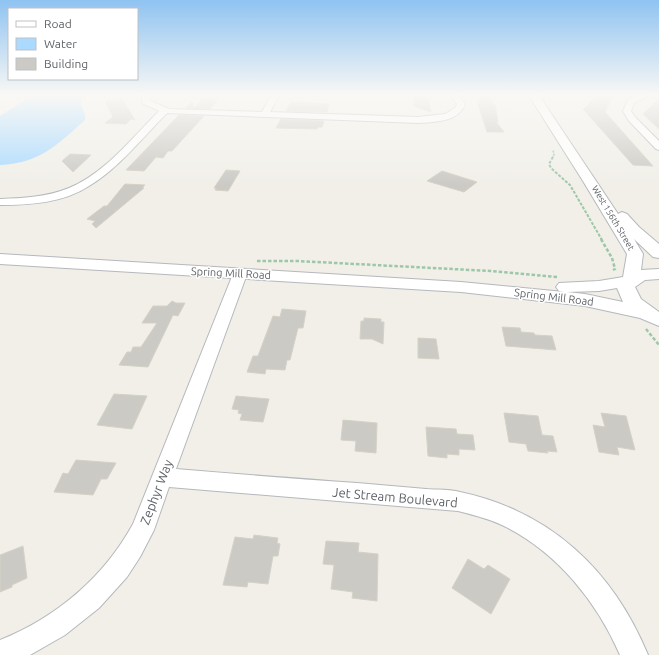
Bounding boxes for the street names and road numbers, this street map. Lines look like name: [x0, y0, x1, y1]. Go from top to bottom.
street label: West 156th Street: [590, 184, 637, 253]
street label: Spring Mill Road: [191, 265, 271, 281]
street label: Spring Mill Road: [514, 286, 594, 308]
street label: Zephyr Way: [137, 458, 175, 526]
street label: Jet Stream Boulevard: [332, 485, 458, 509]

